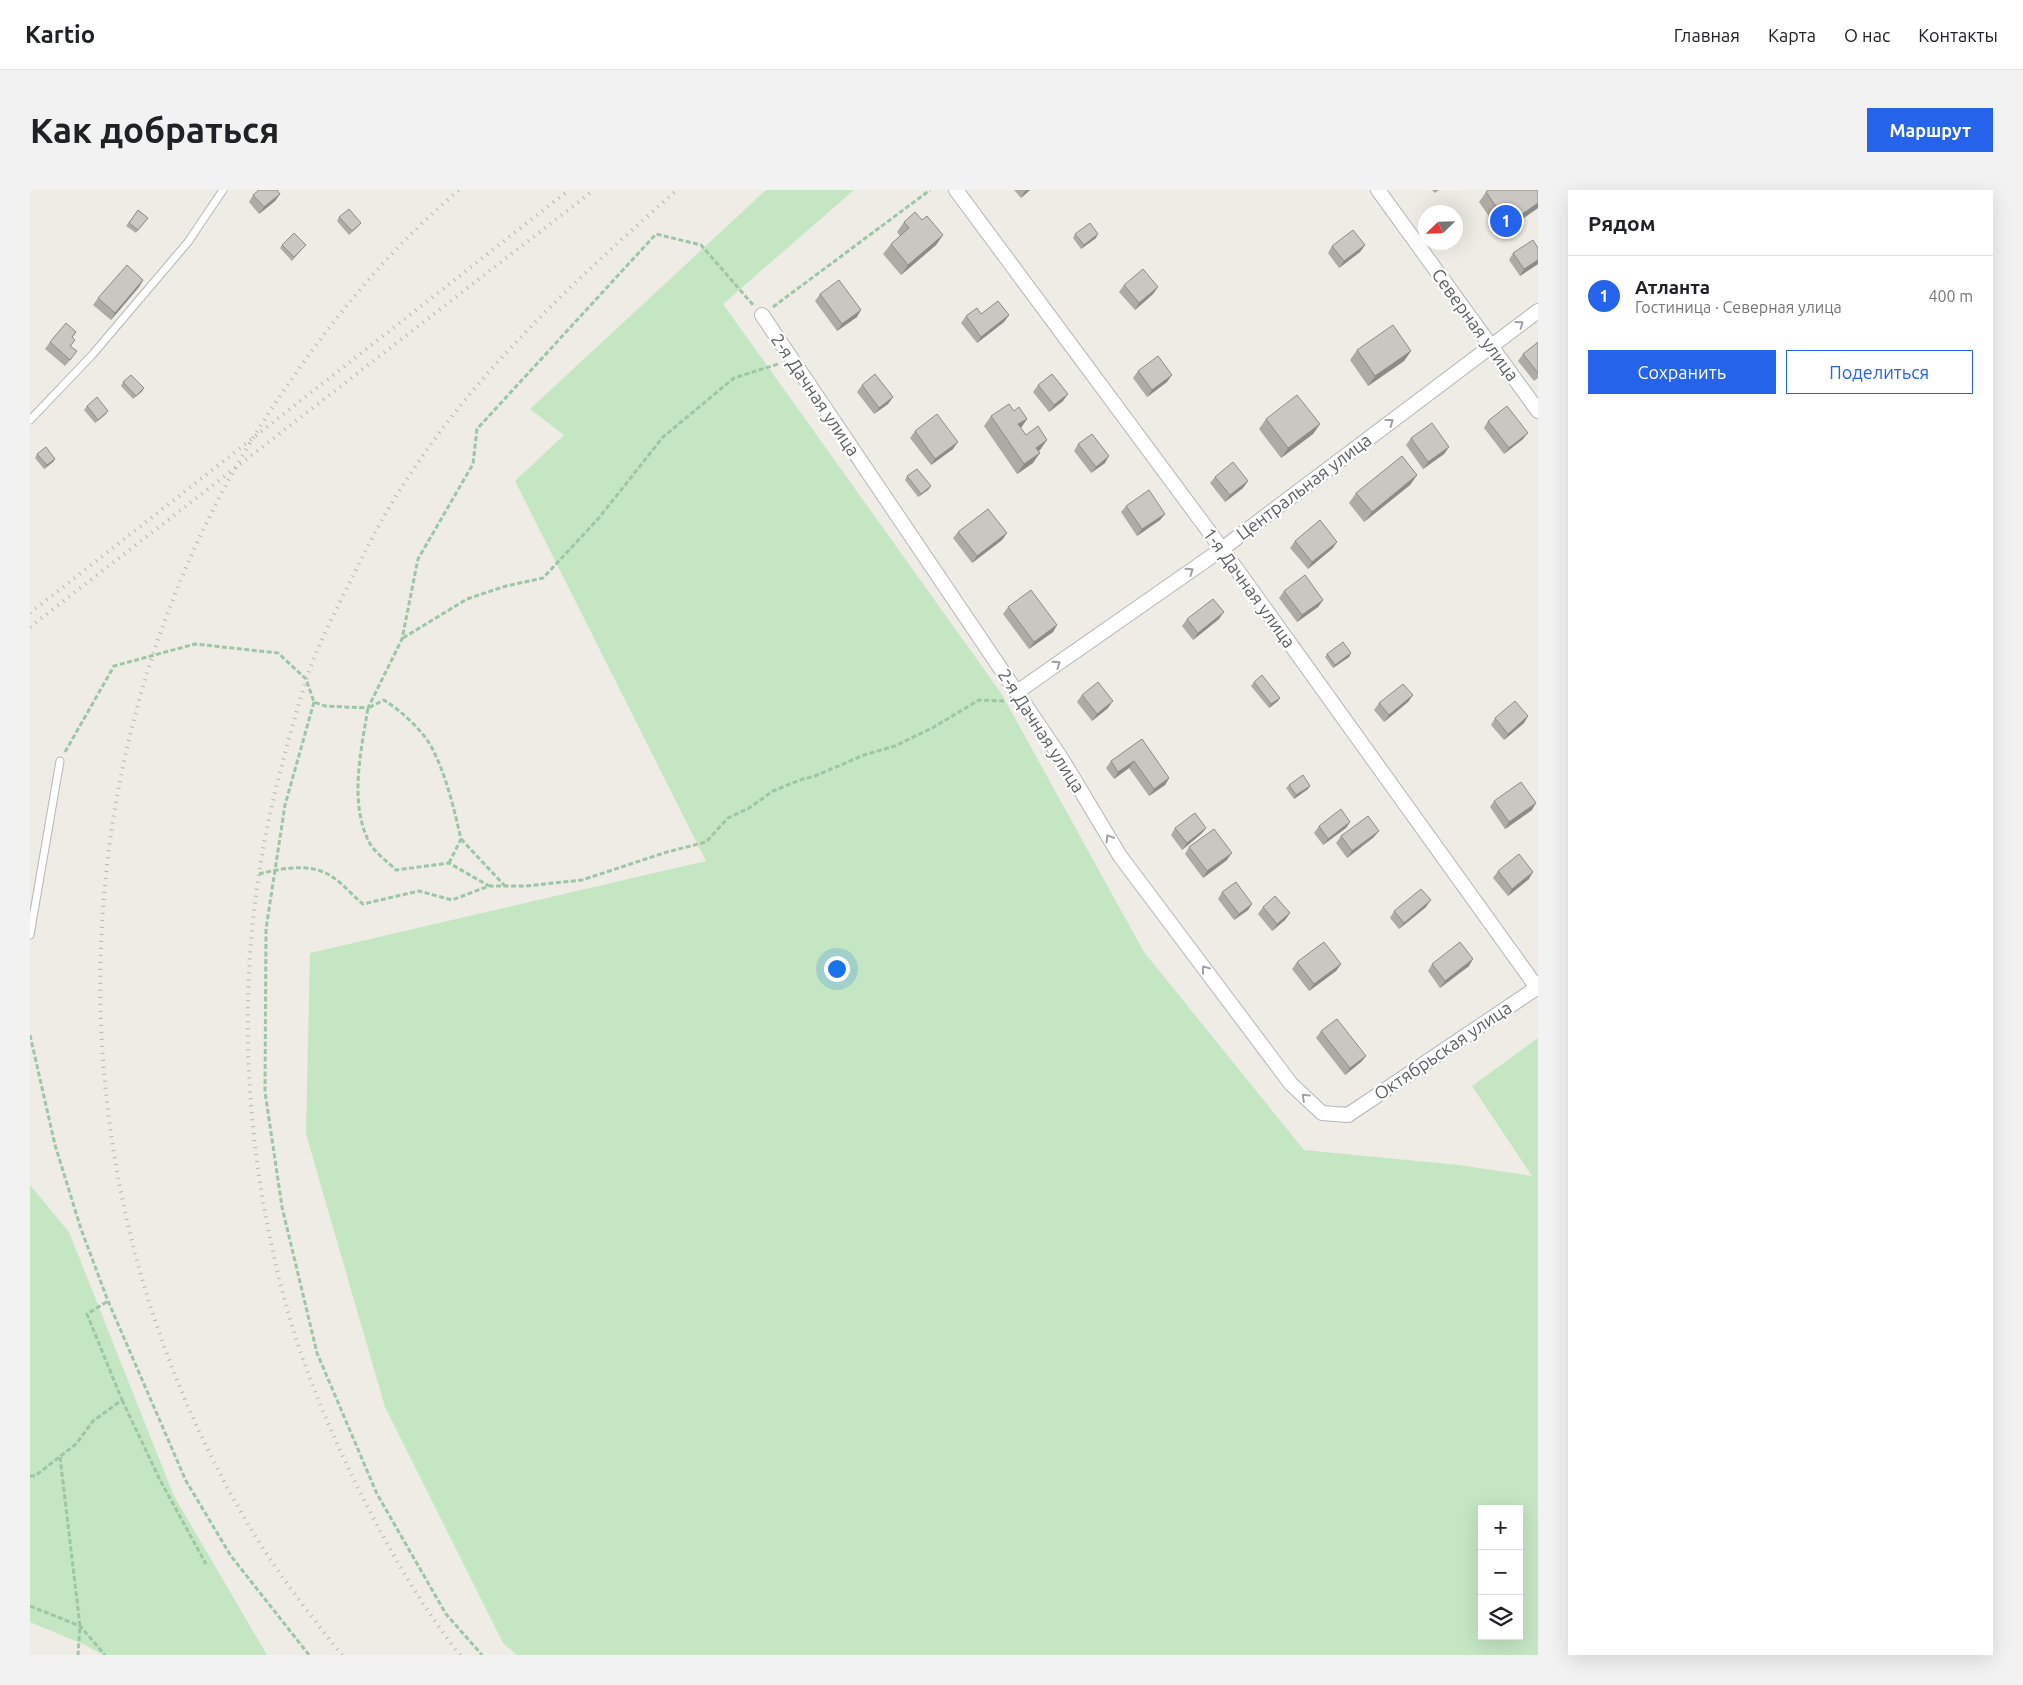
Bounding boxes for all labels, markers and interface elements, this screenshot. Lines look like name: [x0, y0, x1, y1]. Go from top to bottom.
text: Kartio: [25, 21, 95, 48]
text: Главная: [1674, 25, 1740, 45]
text: Карта: [1768, 25, 1816, 45]
text: О нас: [1844, 25, 1890, 45]
text: Контакты: [1918, 25, 1998, 45]
button: Маршрут: [1867, 108, 1993, 152]
text: Как добраться: [30, 110, 279, 150]
pin: 1: [1490, 202, 1522, 240]
north arrow: [1418, 205, 1463, 250]
text: Рядом: [1588, 211, 1656, 235]
street label: Северная улица: [1428, 264, 1523, 385]
text: Атланта: [1635, 276, 1710, 298]
text: 1: [1599, 287, 1609, 305]
text: 400 m: [1928, 287, 1973, 305]
text: Гостиница · Северная улица: [1635, 298, 1842, 316]
one-way arrow: [1514, 321, 1524, 330]
street label: 2-я Дачная улица: [767, 329, 864, 459]
button: Сохранить: [1588, 350, 1776, 394]
button: Поделиться: [1786, 350, 1973, 394]
one-way arrow: [1384, 419, 1393, 427]
street label: Центральная улица: [1232, 429, 1375, 543]
street label: 1-я Дачная улица: [1200, 524, 1300, 651]
one-way arrow: [1184, 568, 1194, 577]
one-way arrow: [1051, 661, 1061, 670]
street label: 2-я Дачная улица: [994, 665, 1089, 796]
one-way arrow: [1106, 835, 1116, 844]
your location: [824, 956, 850, 982]
one-way arrow: [1202, 965, 1211, 975]
street label: Октябрьская улица: [1370, 997, 1515, 1104]
one-way arrow: [1302, 1094, 1311, 1103]
map controls: [1478, 1505, 1523, 1640]
button: +: [1478, 1505, 1523, 1550]
button: −: [1478, 1550, 1523, 1595]
button: layers: [1478, 1595, 1523, 1640]

